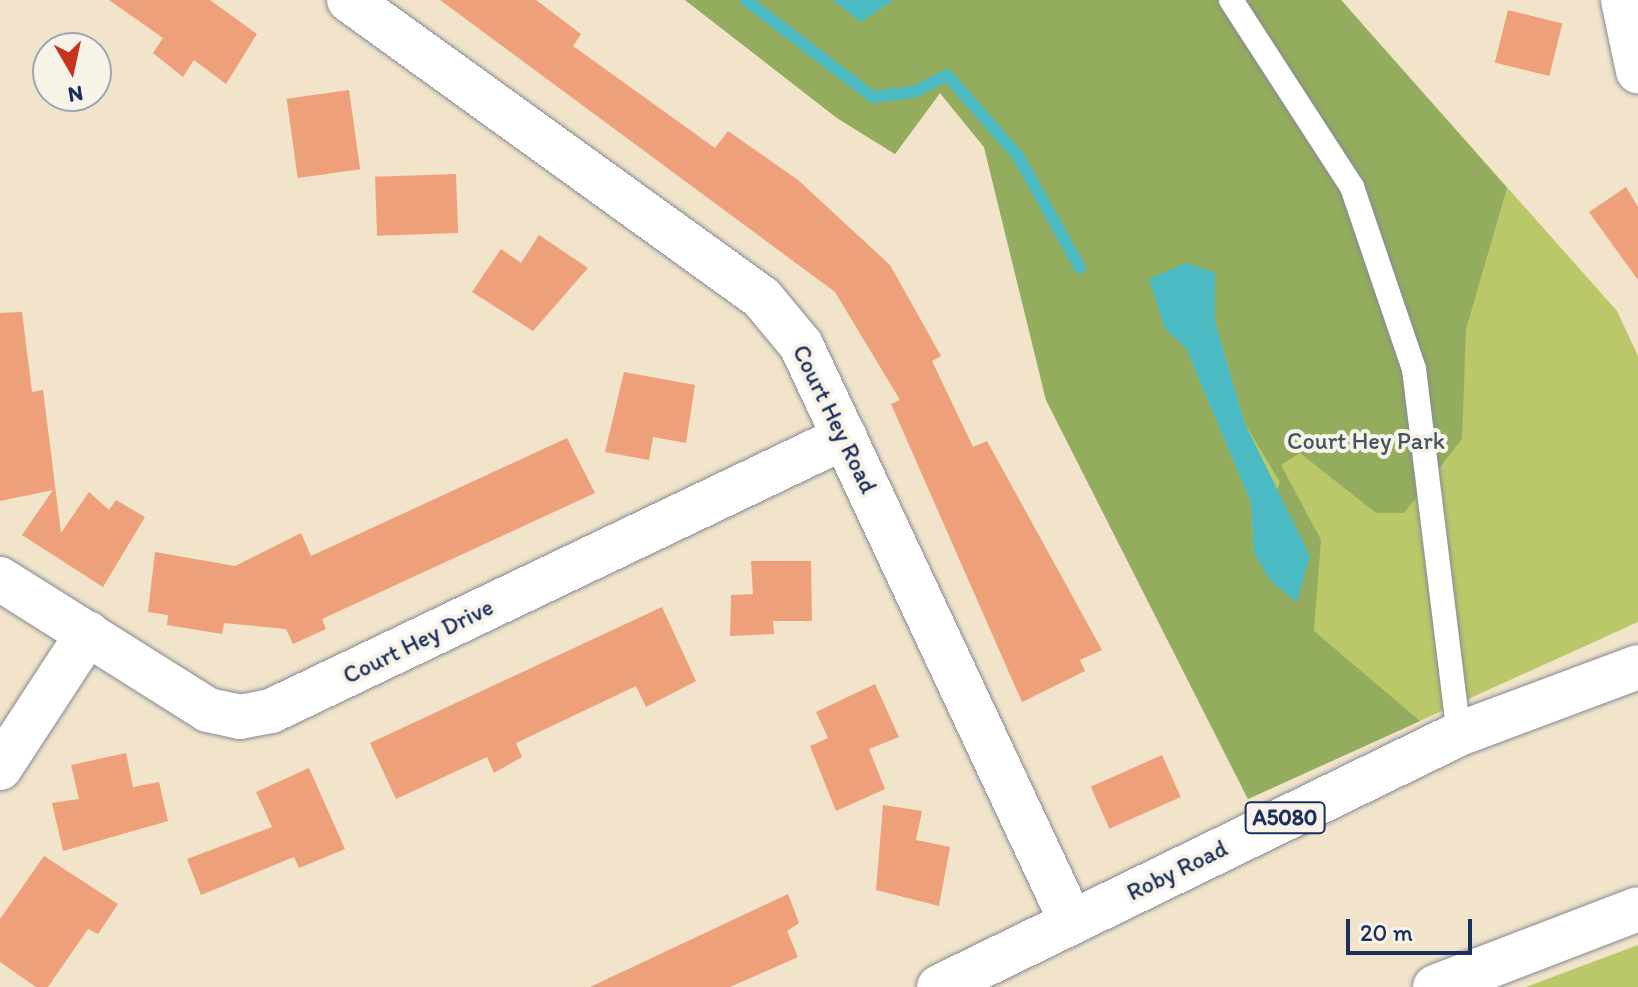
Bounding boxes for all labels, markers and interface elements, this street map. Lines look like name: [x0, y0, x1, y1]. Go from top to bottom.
north arrow: [32, 32, 112, 112]
text: N: [66, 80, 85, 109]
street label: Court Hey Road: [787, 340, 883, 498]
park label: Court Hey Park: [1288, 427, 1444, 455]
street label: Court Hey Drive: [338, 592, 498, 690]
road number: A5080: [1243, 800, 1327, 836]
street label: Roby Road: [1122, 834, 1232, 906]
scale bar: [1350, 903, 1476, 953]
text: 20 m: [1360, 918, 1413, 947]

